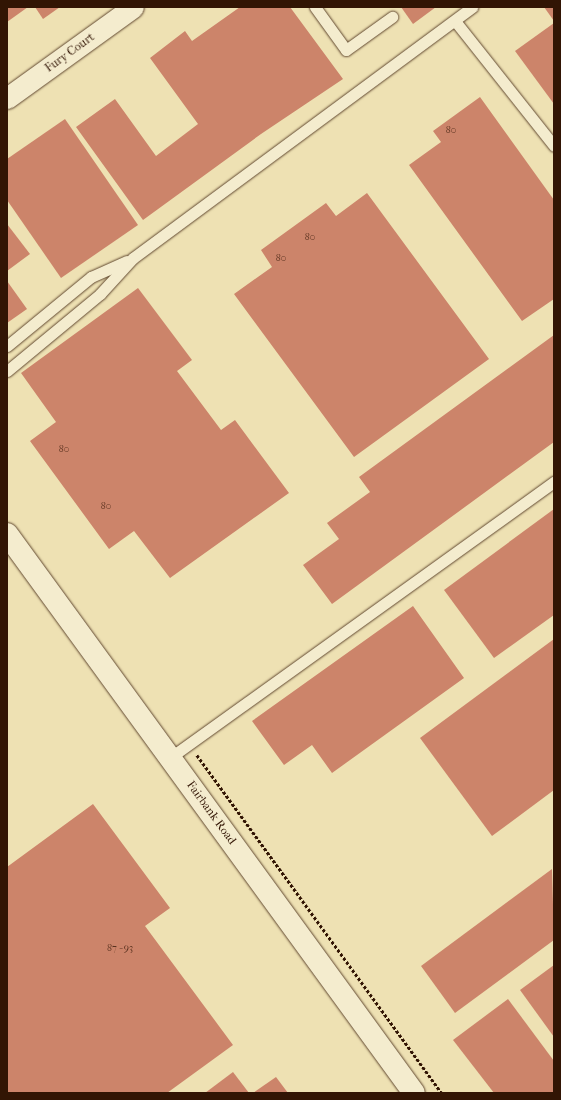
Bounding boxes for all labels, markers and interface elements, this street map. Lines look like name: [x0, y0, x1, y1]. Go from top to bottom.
street label: Fury Court: [42, 30, 98, 76]
house number: 80: [446, 125, 456, 137]
house number: 80: [305, 232, 315, 244]
house number: 80: [276, 253, 286, 265]
house number: 80: [59, 444, 69, 456]
house number: 80: [101, 501, 111, 513]
street label: Fairbank Road: [183, 778, 239, 848]
house number: 87 - 93: [107, 943, 133, 955]

